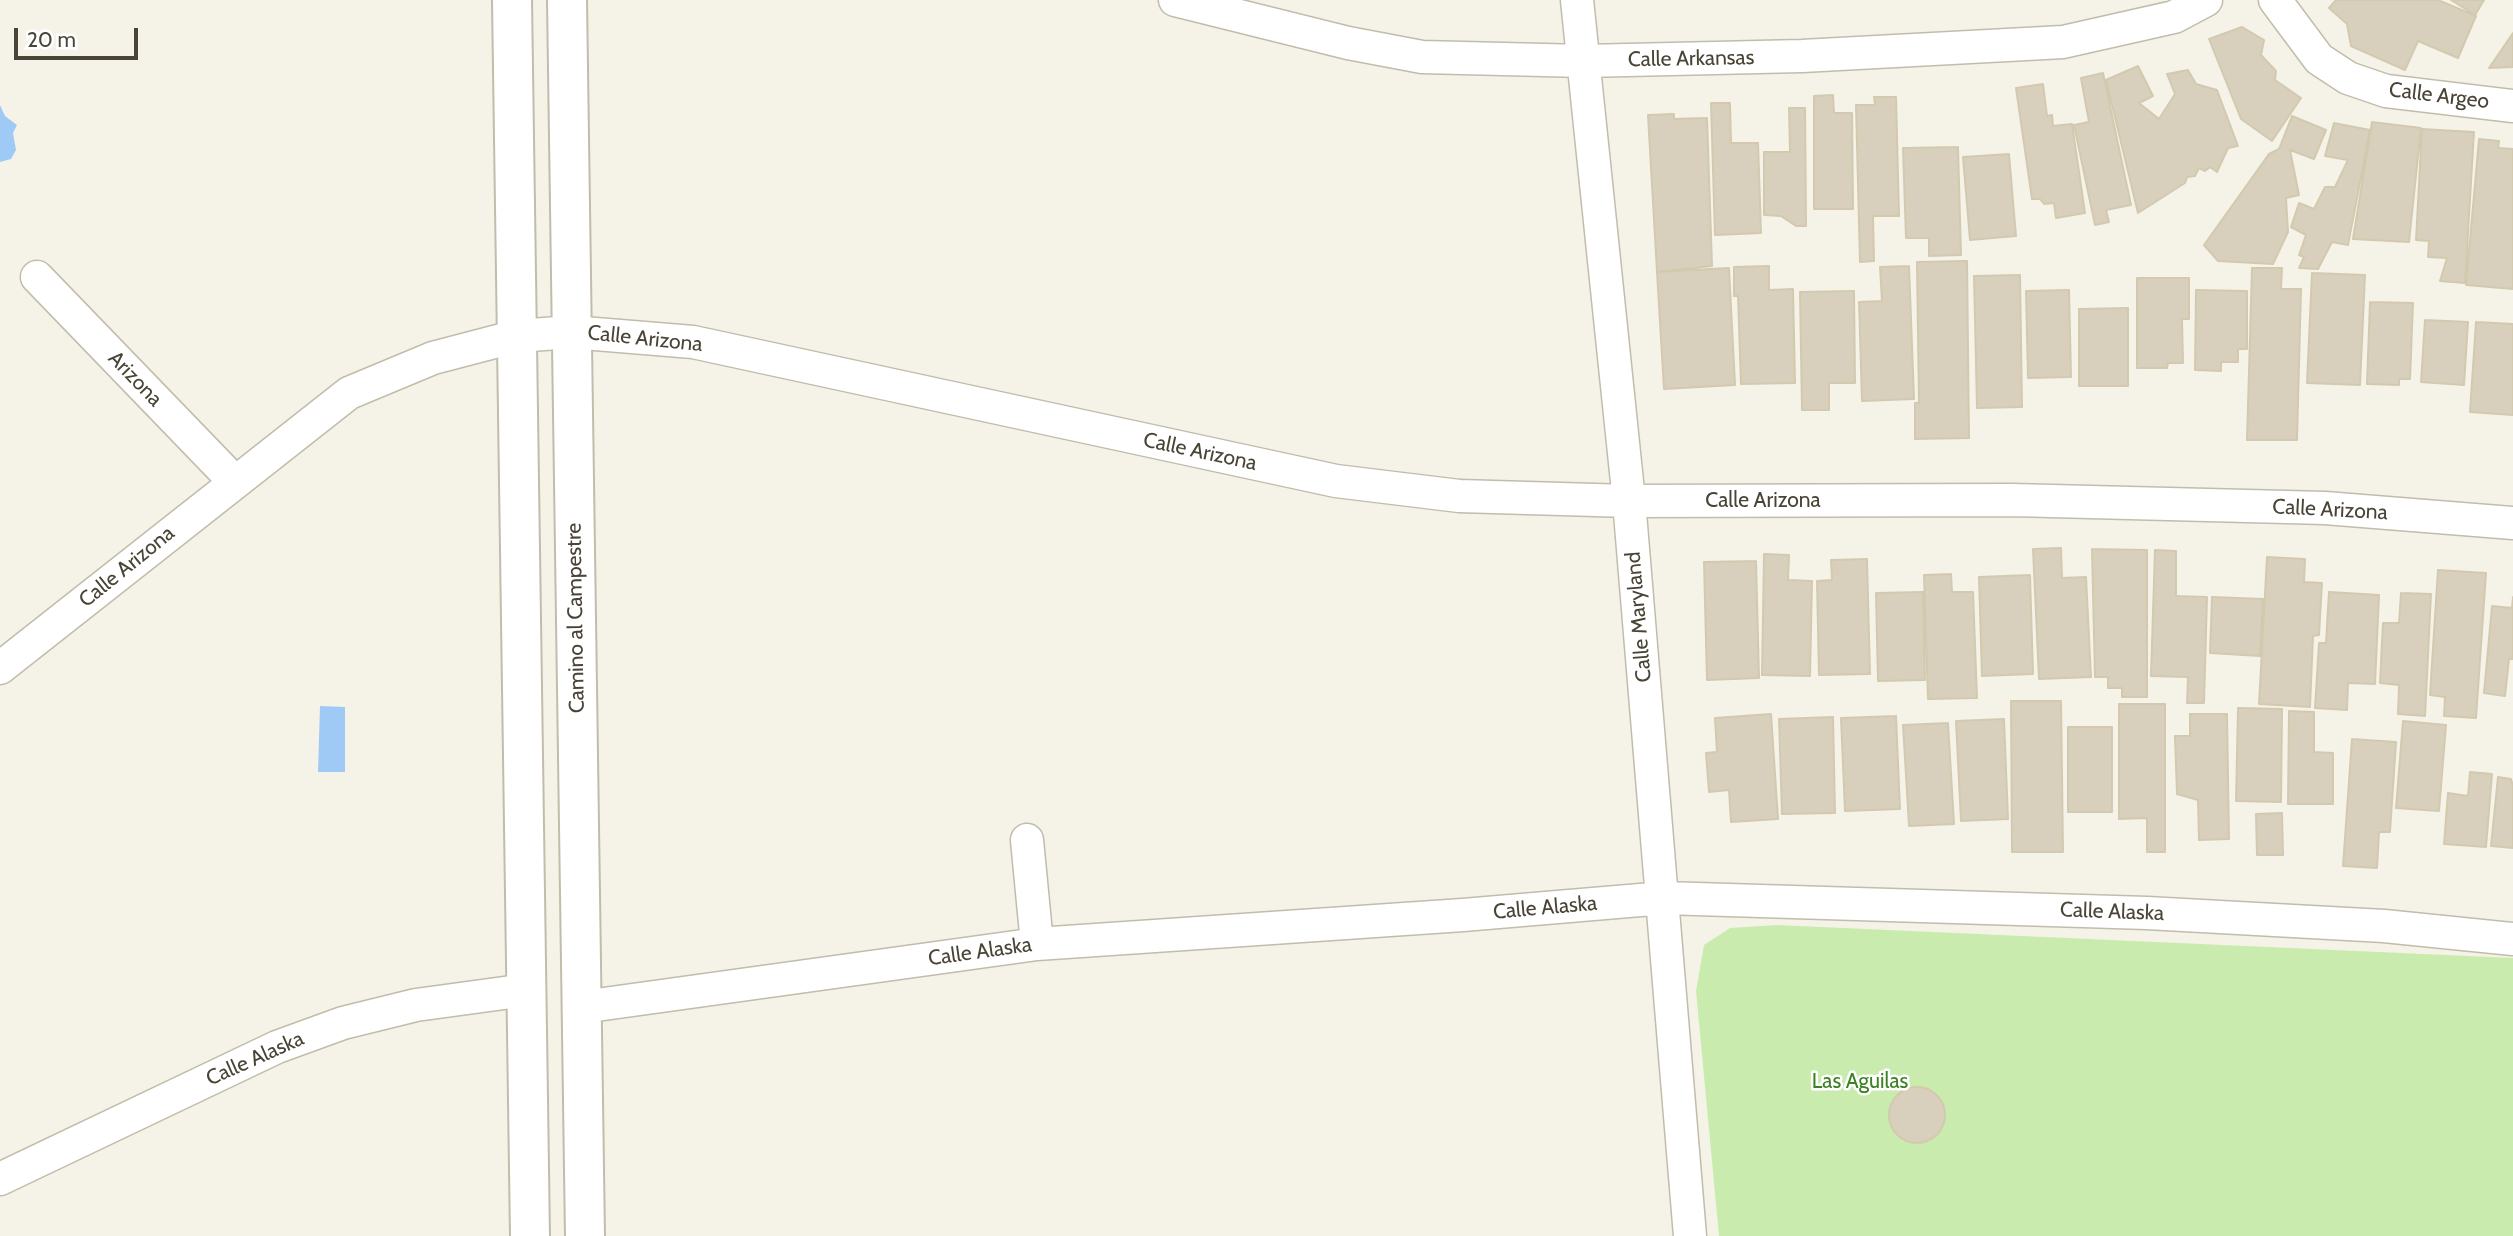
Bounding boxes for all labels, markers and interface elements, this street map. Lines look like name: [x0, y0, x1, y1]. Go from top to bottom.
scale bar: [18, 14, 142, 58]
text: 20 m: [27, 27, 76, 52]
street label: Calle Arkansas: [1628, 45, 1754, 73]
street label: Calle Argeo: [2388, 77, 2490, 115]
street label: Calle Arizona: [586, 320, 704, 358]
street label: Arizona: [103, 346, 167, 412]
street label: Calle Arizona: [1141, 428, 1259, 476]
street label: Calle Arizona: [1705, 488, 1821, 514]
street label: Calle Arizona: [2272, 494, 2388, 526]
street label: Calle Arizona: [74, 521, 180, 613]
street label: Camino al Campestre: [562, 523, 590, 713]
street label: Calle Maryland: [1621, 551, 1657, 683]
street label: Calle Alaska: [1492, 891, 1598, 925]
street label: Calle Alaska: [2059, 898, 2165, 926]
street label: Calle Alaska: [927, 932, 1033, 972]
street label: Calle Alaska: [202, 1026, 308, 1092]
park label: Las Aguilas: [1812, 1069, 1908, 1095]

